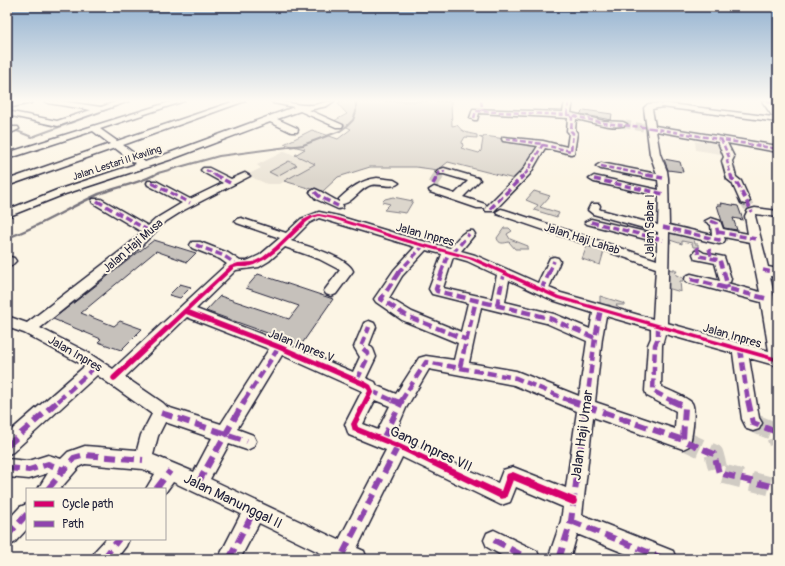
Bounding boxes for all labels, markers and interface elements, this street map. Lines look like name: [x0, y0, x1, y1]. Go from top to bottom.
street label: Jalan Lestari II Kavling: [71, 143, 163, 183]
street label: Jalan Sabar I: [643, 194, 658, 258]
street label: Jalan Haji Musa: [100, 215, 167, 276]
street label: Jalan Inpres: [394, 220, 457, 250]
street label: Jalan Haji Lahab: [542, 220, 622, 258]
street label: Jalan Inpres: [701, 321, 763, 352]
street label: Jalan Inpres V: [266, 326, 336, 366]
street label: Jalan Inpres: [45, 333, 105, 376]
street label: Jalan Haji Umar: [567, 389, 597, 481]
street label: Gang Inpres VII: [387, 422, 475, 476]
street label: Jalan Manunggal II: [181, 470, 285, 532]
legend: [26, 488, 166, 540]
text: Cycle path: [62, 497, 114, 512]
text: Path: [62, 517, 84, 532]

